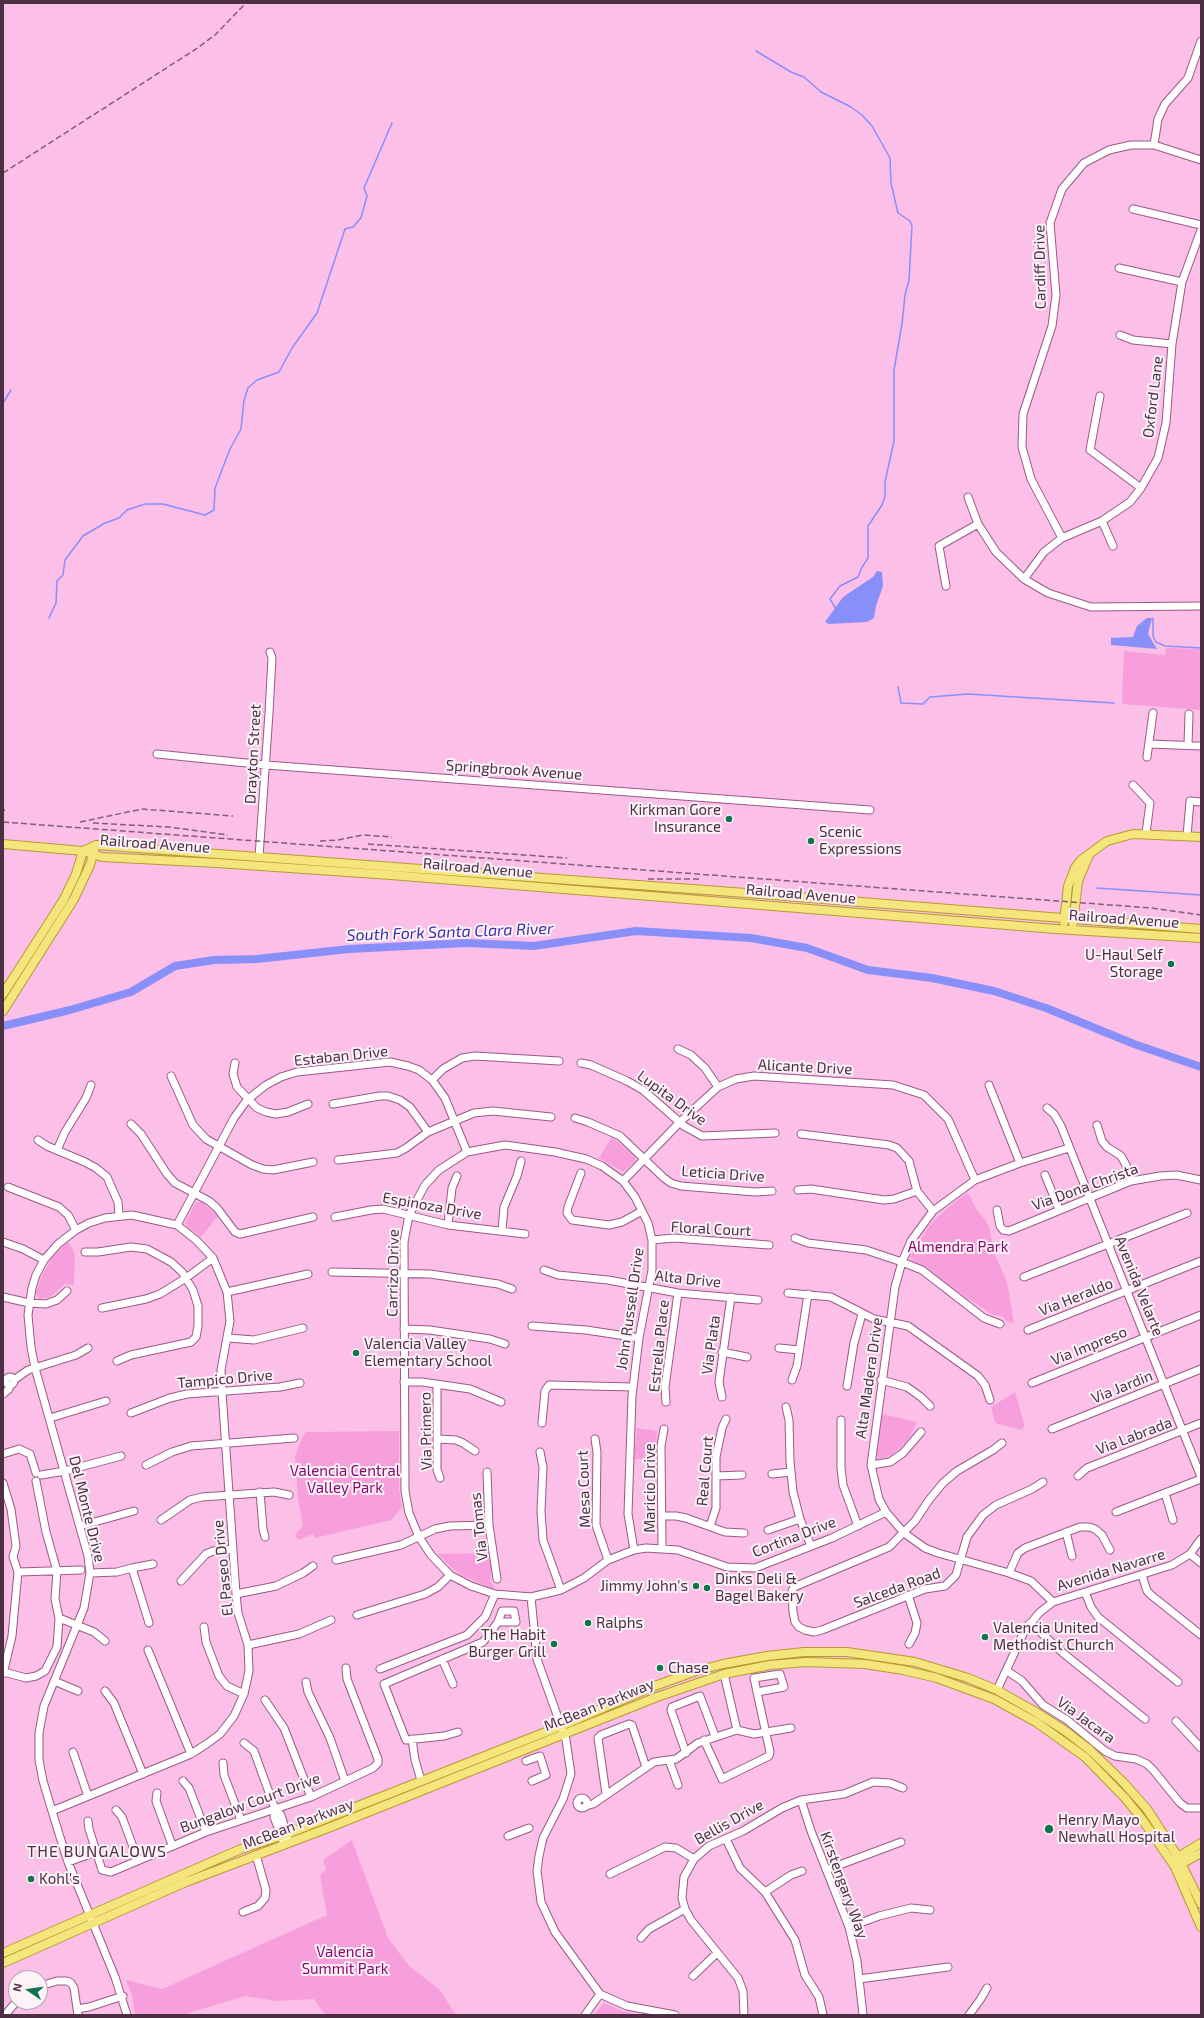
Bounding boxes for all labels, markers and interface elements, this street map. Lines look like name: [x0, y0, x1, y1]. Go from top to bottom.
street label: Cardiff Drive: [1030, 225, 1050, 309]
street label: Oxford Lane: [1139, 355, 1167, 439]
street label: Drayton Street: [241, 704, 265, 804]
street label: Springbrook Avenue: [445, 756, 583, 784]
place label: Kirkman Gore Insurance: [630, 801, 721, 836]
marker: Kirkman Gore Insurance: [724, 814, 734, 824]
place label: Scenic Expressions: [819, 823, 902, 858]
street label: Railroad Avenue: [99, 831, 211, 857]
marker: Scenic Expressions: [806, 836, 816, 846]
street label: Railroad Avenue: [422, 854, 534, 882]
street label: Railroad Avenue: [745, 880, 857, 908]
street label: Railroad Avenue: [1068, 906, 1180, 932]
water label: South Fork Santa Clara River: [346, 919, 554, 945]
place label: U-Haul Self Storage: [1085, 946, 1163, 981]
marker: U-Haul Self Storage: [1166, 959, 1176, 969]
street label: Estaban Drive: [293, 1042, 389, 1070]
street label: Alicante Drive: [757, 1056, 853, 1078]
street label: Lupita Drive: [634, 1067, 710, 1129]
street label: Via Dona Christa: [1029, 1159, 1141, 1215]
street label: Leticia Drive: [681, 1162, 765, 1186]
street label: Espinoza Drive: [381, 1188, 483, 1224]
street label: Floral Court: [670, 1218, 752, 1240]
street label: Carrizo Drive: [383, 1229, 403, 1317]
street label: Avenida Velarte: [1111, 1233, 1167, 1339]
park label: Almendra Park: [908, 1238, 1008, 1256]
street label: John Russell Drive: [613, 1247, 647, 1371]
street label: Alta Drive: [654, 1267, 722, 1291]
street label: Via Heraldo: [1036, 1274, 1116, 1320]
street label: Estrella Place: [645, 1299, 673, 1393]
street label: Via Plata: [698, 1314, 724, 1376]
street label: Alta Madera Drive: [852, 1316, 886, 1440]
street label: Via Impreso: [1048, 1323, 1130, 1369]
place label: Valencia Valley Elementary School: [364, 1335, 492, 1370]
marker: Valencia Valley Elementary School: [351, 1348, 361, 1358]
street label: Tampico Drive: [177, 1366, 273, 1392]
street label: Via Jardin: [1089, 1367, 1155, 1407]
street label: Via Primero: [416, 1392, 436, 1470]
street label: Via Labrada: [1093, 1413, 1175, 1459]
street label: Real Court: [693, 1435, 717, 1507]
street label: Maricio Drive: [641, 1443, 659, 1533]
street label: Mesa Court: [574, 1450, 594, 1528]
street label: Del Monte Drive: [65, 1454, 109, 1564]
park label: Valencia Central Valley Park: [290, 1462, 400, 1497]
street label: Via Tomas: [466, 1492, 492, 1562]
street label: Cortina Drive: [749, 1513, 839, 1561]
street label: El Paseo Drive: [209, 1519, 237, 1617]
street label: Avenida Navarre: [1055, 1545, 1167, 1595]
street label: Salceda Road: [851, 1564, 943, 1612]
place label: Dinks Deli & Bagel Bakery: [715, 1570, 804, 1605]
place label: Jimmy John's: [600, 1577, 688, 1595]
marker: Jimmy John's: [691, 1581, 701, 1591]
marker: Dinks Deli & Bagel Bakery: [702, 1583, 712, 1593]
place label: Ralphs: [596, 1614, 643, 1632]
marker: Ralphs: [583, 1618, 593, 1628]
place label: Valencia United Methodist Church: [993, 1619, 1114, 1654]
place label: The Habit Burger Grill: [468, 1626, 546, 1661]
marker: Valencia United Methodist Church: [980, 1632, 990, 1642]
marker: The Habit Burger Grill: [549, 1639, 559, 1649]
place label: Chase: [668, 1659, 709, 1677]
marker: Chase: [655, 1663, 665, 1673]
street label: McBean Parkway: [541, 1675, 657, 1735]
street label: Via Jacara: [1053, 1693, 1119, 1747]
street label: Bungalow Court Drive: [177, 1769, 323, 1837]
street label: McBean Parkway: [240, 1795, 356, 1853]
street label: Bellis Drive: [691, 1796, 767, 1848]
place label: Henry Mayo Newhall Hospital: [1058, 1811, 1175, 1846]
marker: Henry Mayo Newhall Hospital: [1043, 1823, 1055, 1835]
street label: Kirstengary Way: [816, 1829, 872, 1941]
district label: THE BUNGALOWS: [27, 1842, 167, 1862]
place label: Kohl's: [39, 1870, 80, 1888]
marker: Kohl's: [26, 1874, 36, 1884]
park label: Valencia Summit Park: [302, 1943, 388, 1978]
north arrow: [8, 1970, 48, 2010]
text: N: [10, 1982, 24, 1993]

